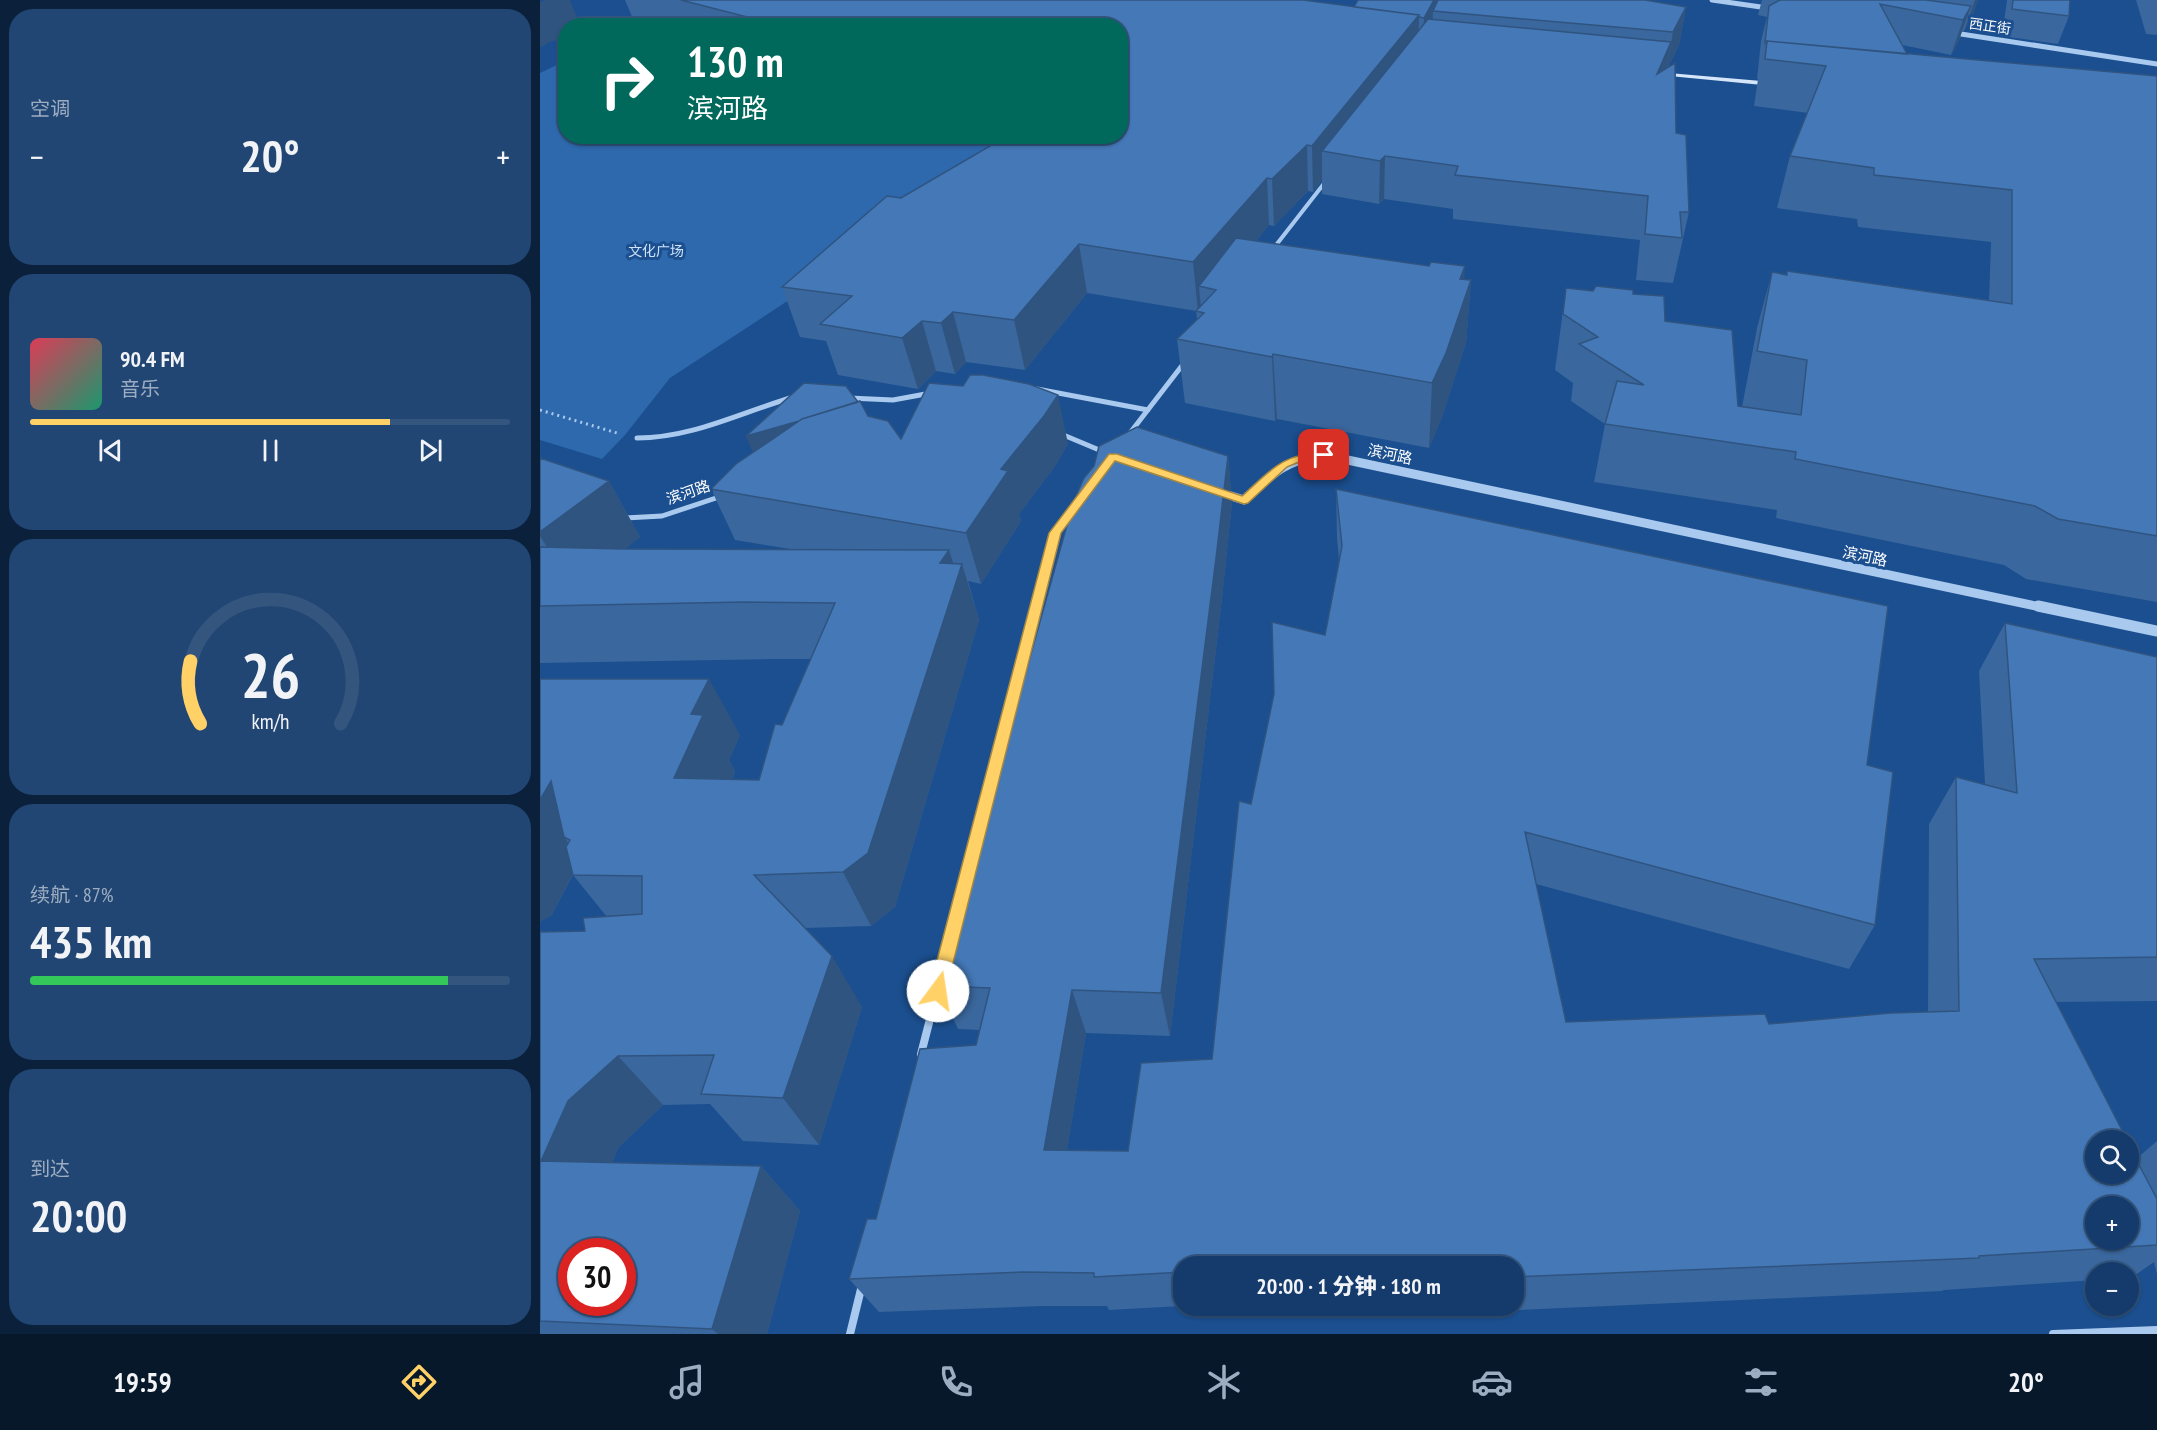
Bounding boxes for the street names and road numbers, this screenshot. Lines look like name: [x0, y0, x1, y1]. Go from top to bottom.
street label: 西正街: [1968, 14, 2012, 38]
street label: 滨河路: [1366, 440, 1414, 468]
street label: 滨河路: [664, 476, 712, 508]
street label: 滨河路: [1841, 542, 1889, 570]

